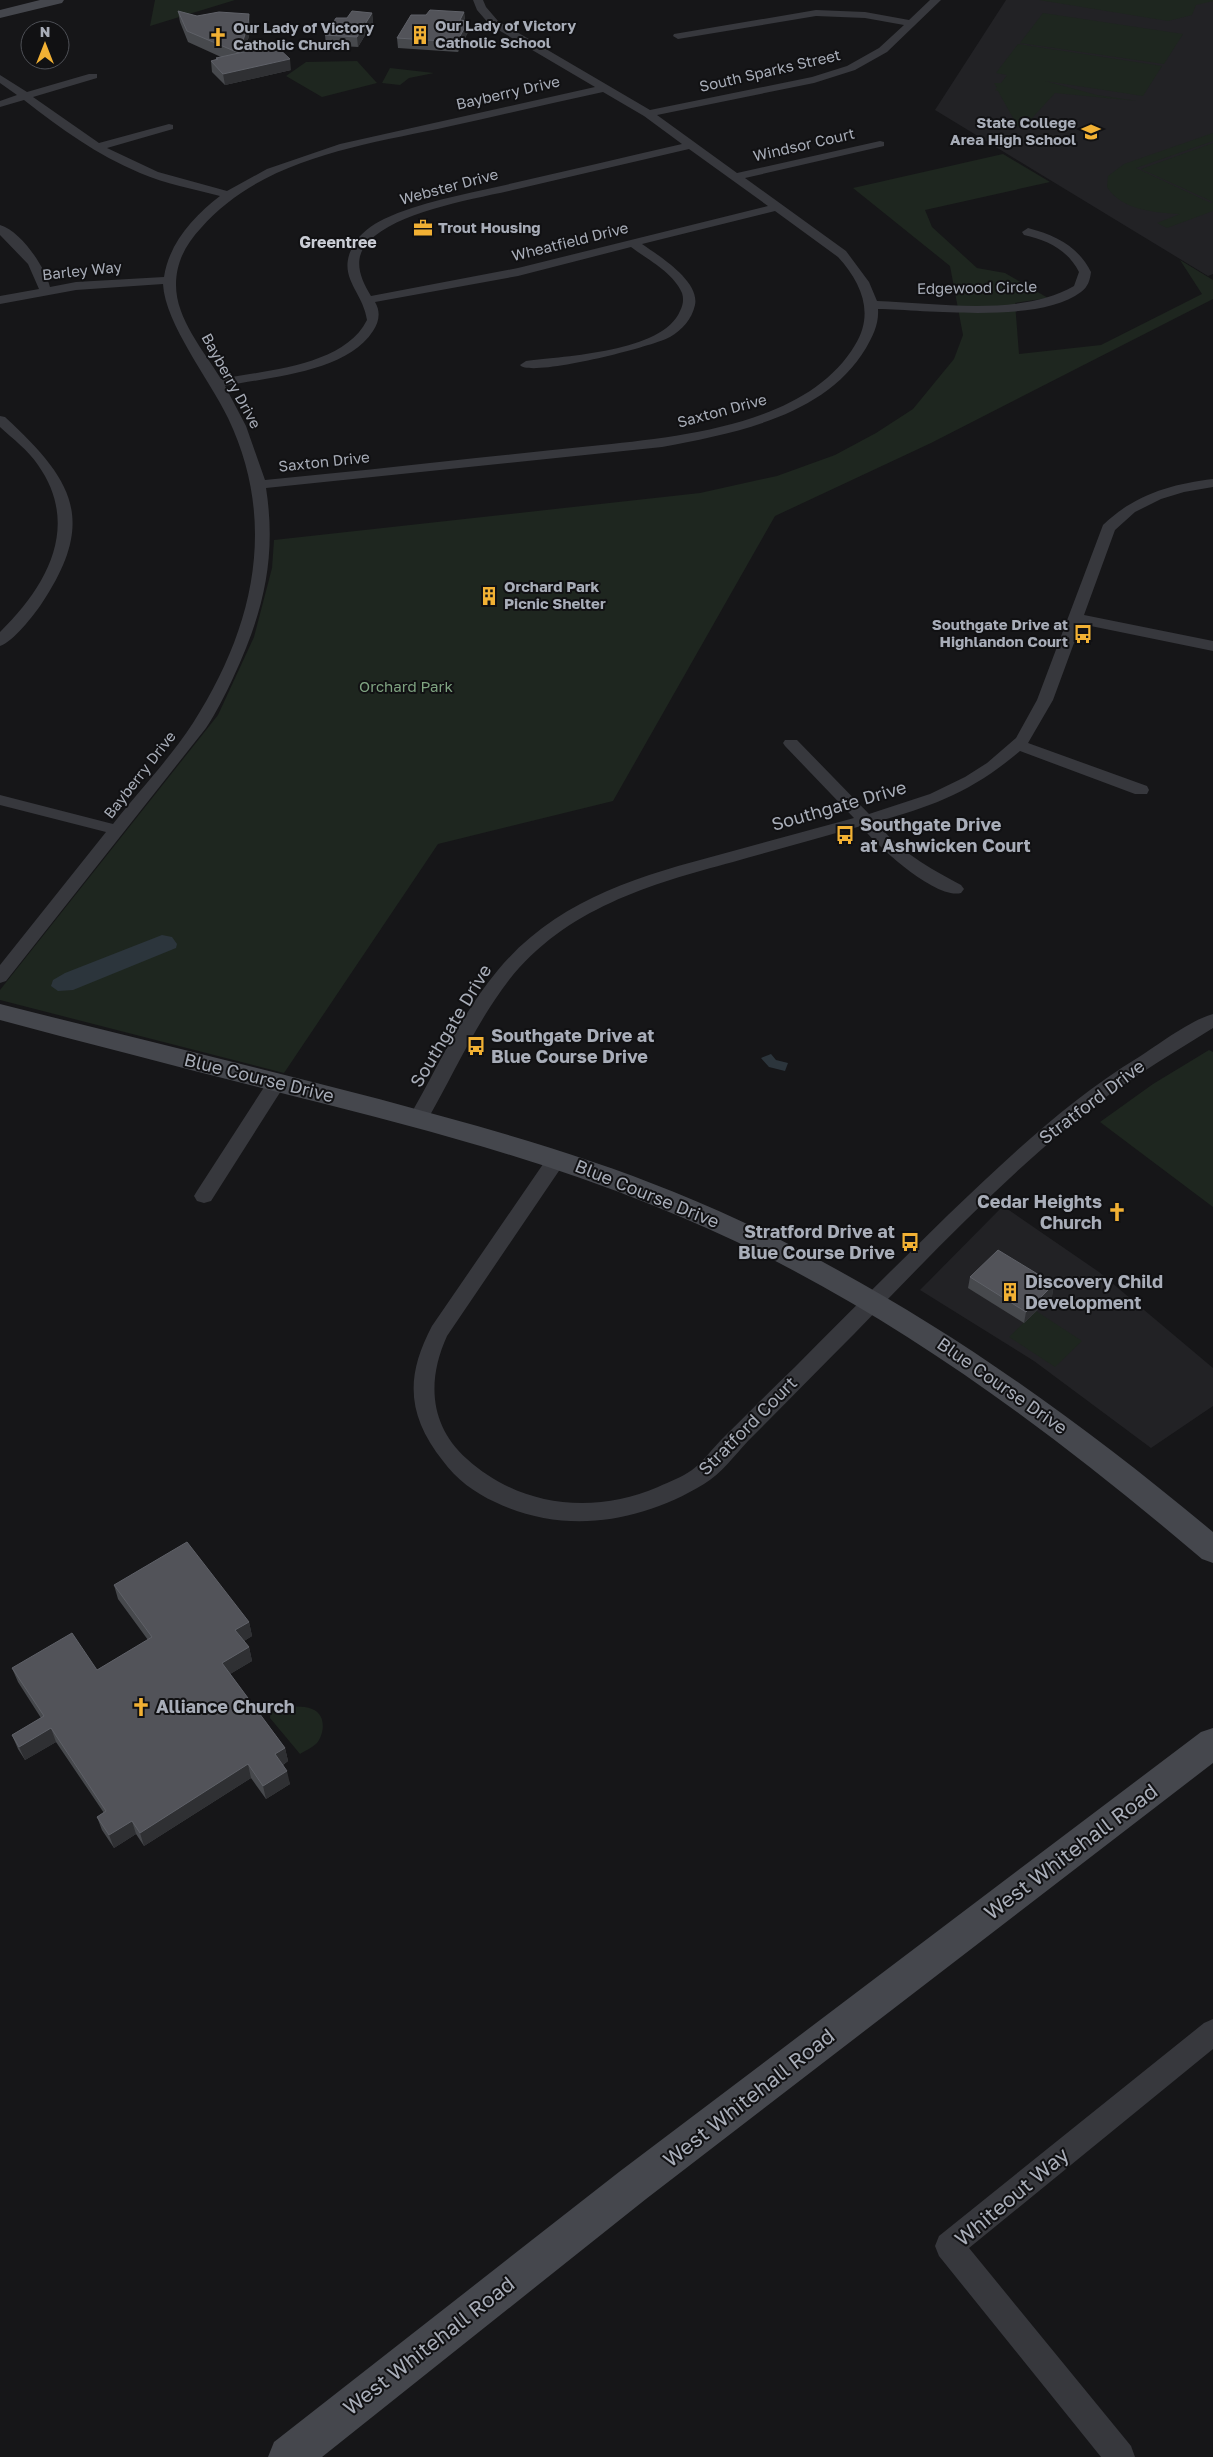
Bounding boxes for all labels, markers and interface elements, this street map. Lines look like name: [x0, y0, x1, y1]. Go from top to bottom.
place label: Our Lady of Victory Catholic School: [435, 16, 576, 51]
place label: Our Lady of Victory Catholic Church: [233, 18, 374, 53]
north arrow: [20, 20, 70, 70]
text: N: [40, 23, 50, 40]
building icon: Our Lady of Victory Catholic School: [409, 24, 431, 46]
church icon: Our Lady of Victory Catholic Church: [207, 26, 229, 48]
street label: South Sparks Street: [697, 45, 842, 95]
street label: Bayberry Drive: [454, 71, 562, 113]
place label: State College Area High School: [950, 113, 1076, 148]
school or university icon: State College Area High School: [1080, 121, 1102, 143]
street label: Windsor Court: [751, 124, 856, 164]
street label: Webster Drive: [398, 164, 500, 208]
office icon: Trout Housing: [412, 217, 434, 239]
place label: Trout Housing: [438, 218, 541, 236]
street label: Wheatfield Drive: [510, 218, 630, 264]
district label: Greentree: [299, 232, 377, 252]
street label: Barley Way: [41, 257, 123, 283]
street label: Edgewood Circle: [917, 277, 1038, 297]
street label: Bayberry Drive: [198, 330, 266, 432]
street label: Saxton Drive: [675, 389, 769, 431]
street label: Saxton Drive: [277, 447, 371, 475]
place label: Orchard Park Picnic Shelter: [504, 577, 606, 612]
building icon: Orchard Park Picnic Shelter: [478, 585, 500, 607]
place label: Southgate Drive at Highlandon Court: [932, 615, 1068, 650]
bus stop icon: Southgate Drive at Highlandon Court: [1072, 623, 1094, 645]
park label: Orchard Park: [359, 677, 453, 695]
street label: Bayberry Drive: [99, 727, 179, 822]
street label: Southgate Drive: [769, 775, 909, 835]
place label: Southgate Drive at Ashwicken Court: [860, 813, 1031, 856]
bus stop icon: Southgate Drive at Ashwicken Court: [834, 824, 856, 846]
street label: Southgate Drive: [405, 960, 495, 1091]
place label: Southgate Drive at Blue Course Drive: [491, 1024, 655, 1067]
bus stop icon: Southgate Drive at Blue Course Drive: [465, 1035, 487, 1057]
street label: Blue Course Drive: [182, 1048, 336, 1106]
street label: Stratford Drive: [1034, 1054, 1149, 1148]
street label: Blue Course Drive: [572, 1154, 723, 1232]
place label: Cedar Heights Church: [977, 1190, 1102, 1233]
church icon: Cedar Heights Church: [1106, 1201, 1128, 1223]
place label: Stratford Drive at Blue Course Drive: [738, 1220, 895, 1263]
bus stop icon: Stratford Drive at Blue Course Drive: [899, 1231, 921, 1253]
place label: Discovery Child Development: [1025, 1270, 1163, 1313]
building icon: Discovery Child Development: [999, 1281, 1021, 1303]
street label: Blue Course Drive: [933, 1332, 1072, 1438]
street label: Stratford Court: [693, 1371, 801, 1479]
place label: Alliance Church: [156, 1695, 295, 1717]
church icon: Alliance Church: [130, 1696, 152, 1718]
street label: West Whitehall Road: [979, 1777, 1162, 1925]
street label: West Whitehall Road: [657, 2022, 839, 2172]
street label: Whiteout Way: [949, 2141, 1074, 2251]
street label: West Whitehall Road: [337, 2270, 519, 2420]

